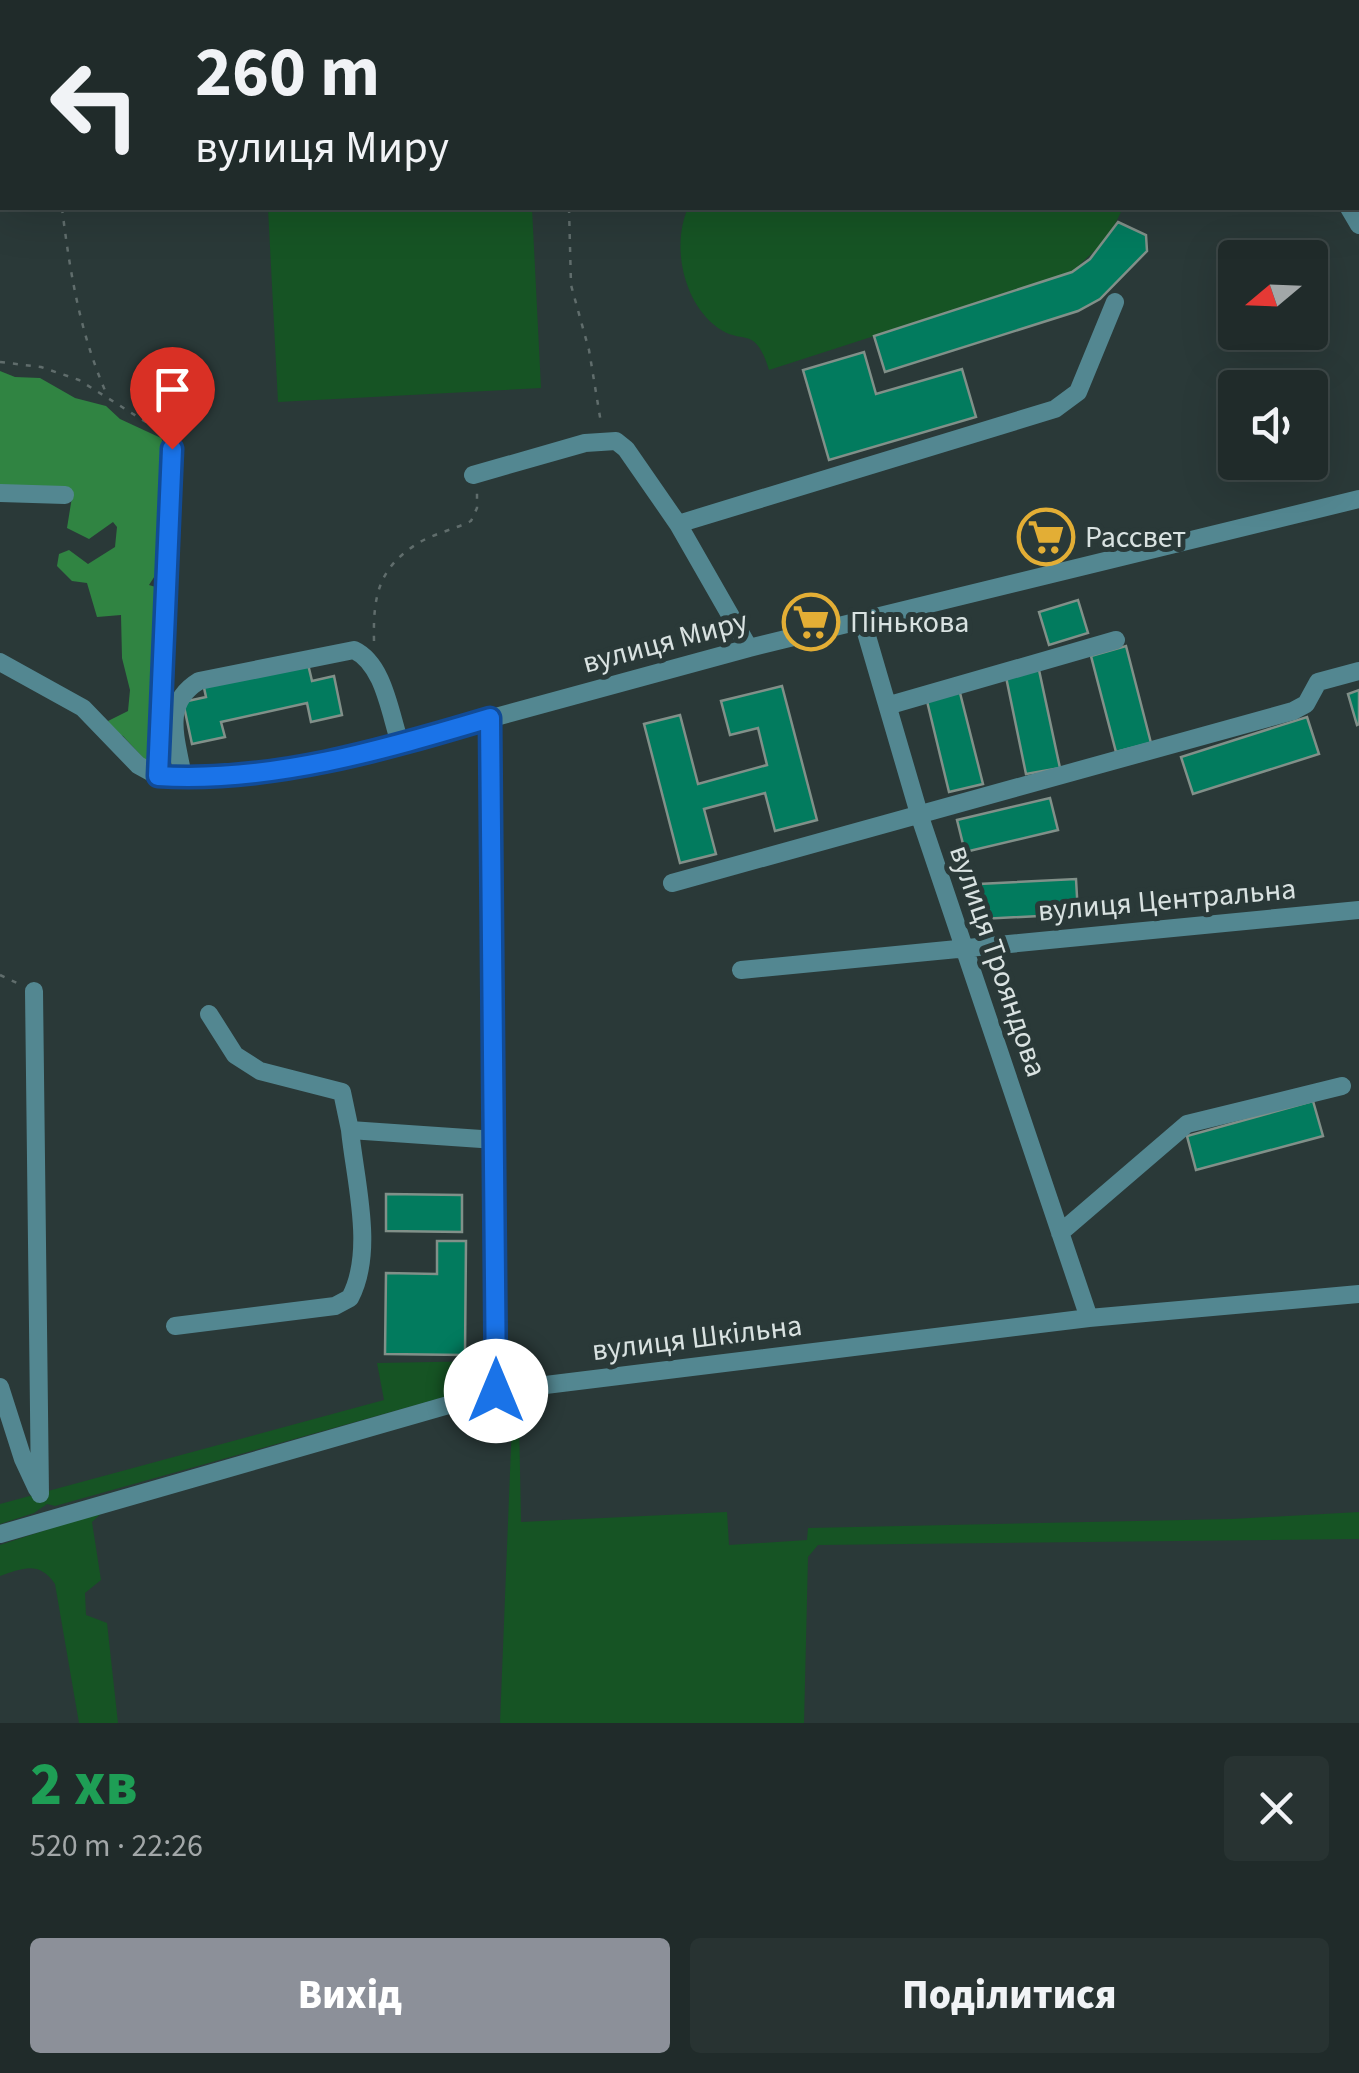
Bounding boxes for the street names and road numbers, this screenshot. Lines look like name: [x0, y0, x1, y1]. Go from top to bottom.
street label: вулиця Миру: [578, 599, 752, 685]
street label: вулиця Трояндова: [938, 839, 1058, 1083]
street label: вулиця Центральна: [1036, 867, 1298, 933]
street label: вулиця Шкільна: [590, 1304, 804, 1372]

